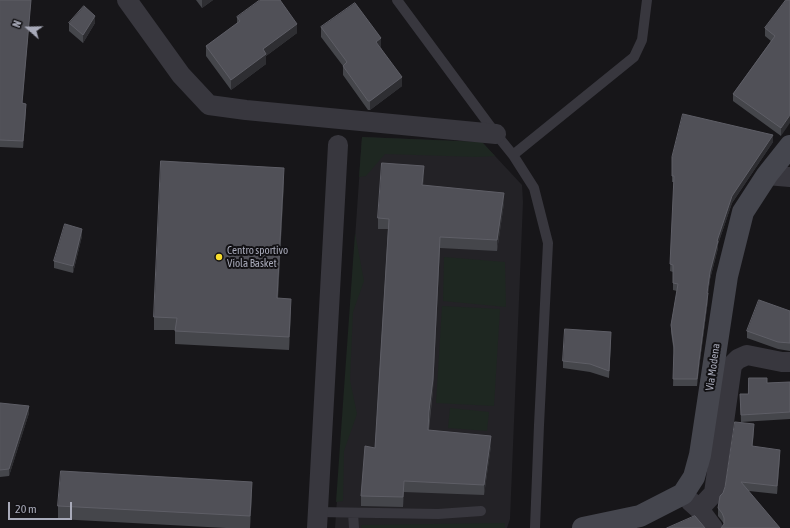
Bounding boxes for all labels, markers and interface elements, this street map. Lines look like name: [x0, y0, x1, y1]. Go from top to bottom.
north arrow: [8, 8, 48, 48]
text: N: [10, 19, 23, 29]
place label: Centro sportivo Viola Basket: [227, 244, 288, 270]
marker: Centro sportivo Viola Basket: [214, 252, 224, 262]
street label: Via Modena: [703, 342, 723, 392]
scale bar: [10, 494, 74, 520]
text: 20 m: [15, 502, 37, 516]

